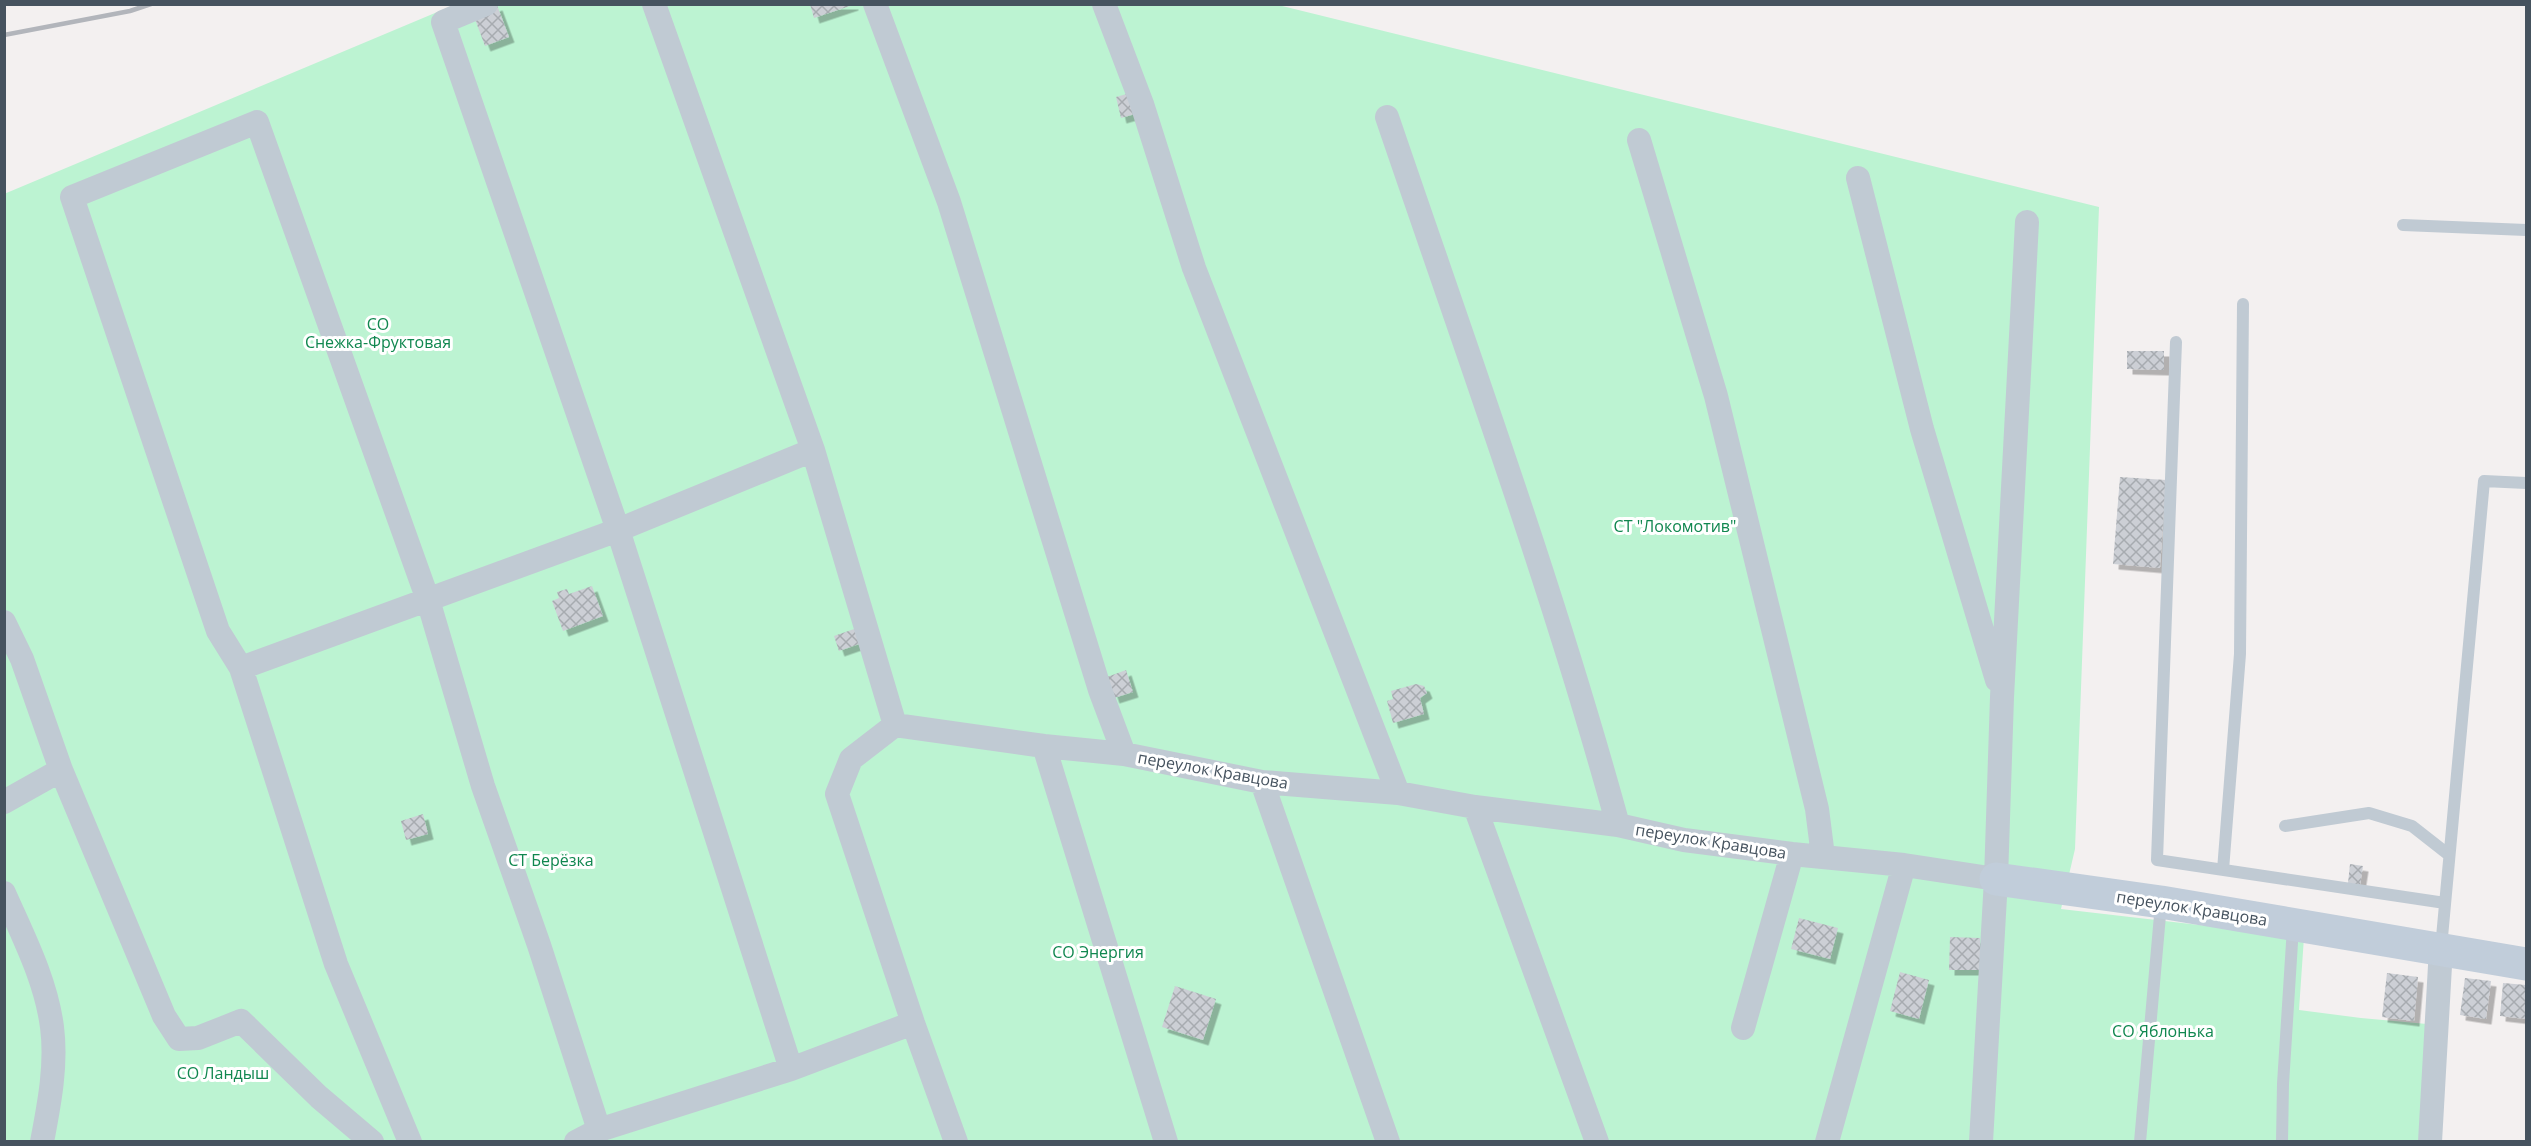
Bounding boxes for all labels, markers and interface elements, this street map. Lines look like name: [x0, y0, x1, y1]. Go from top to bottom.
park label: СО Снежка-Фруктовая: [305, 313, 451, 353]
park label: СТ "Локомотив": [1614, 515, 1736, 537]
street label: переулок Кравцова: [1136, 746, 1290, 794]
street label: переулок Кравцова: [1634, 818, 1788, 864]
park label: СТ Берёзка: [508, 849, 594, 871]
street label: переулок Кравцова: [2115, 885, 2269, 931]
park label: СО Энергия: [1052, 941, 1144, 963]
park label: СО Яблонька: [2112, 1020, 2214, 1042]
park label: СО Ландыш: [177, 1062, 269, 1084]

